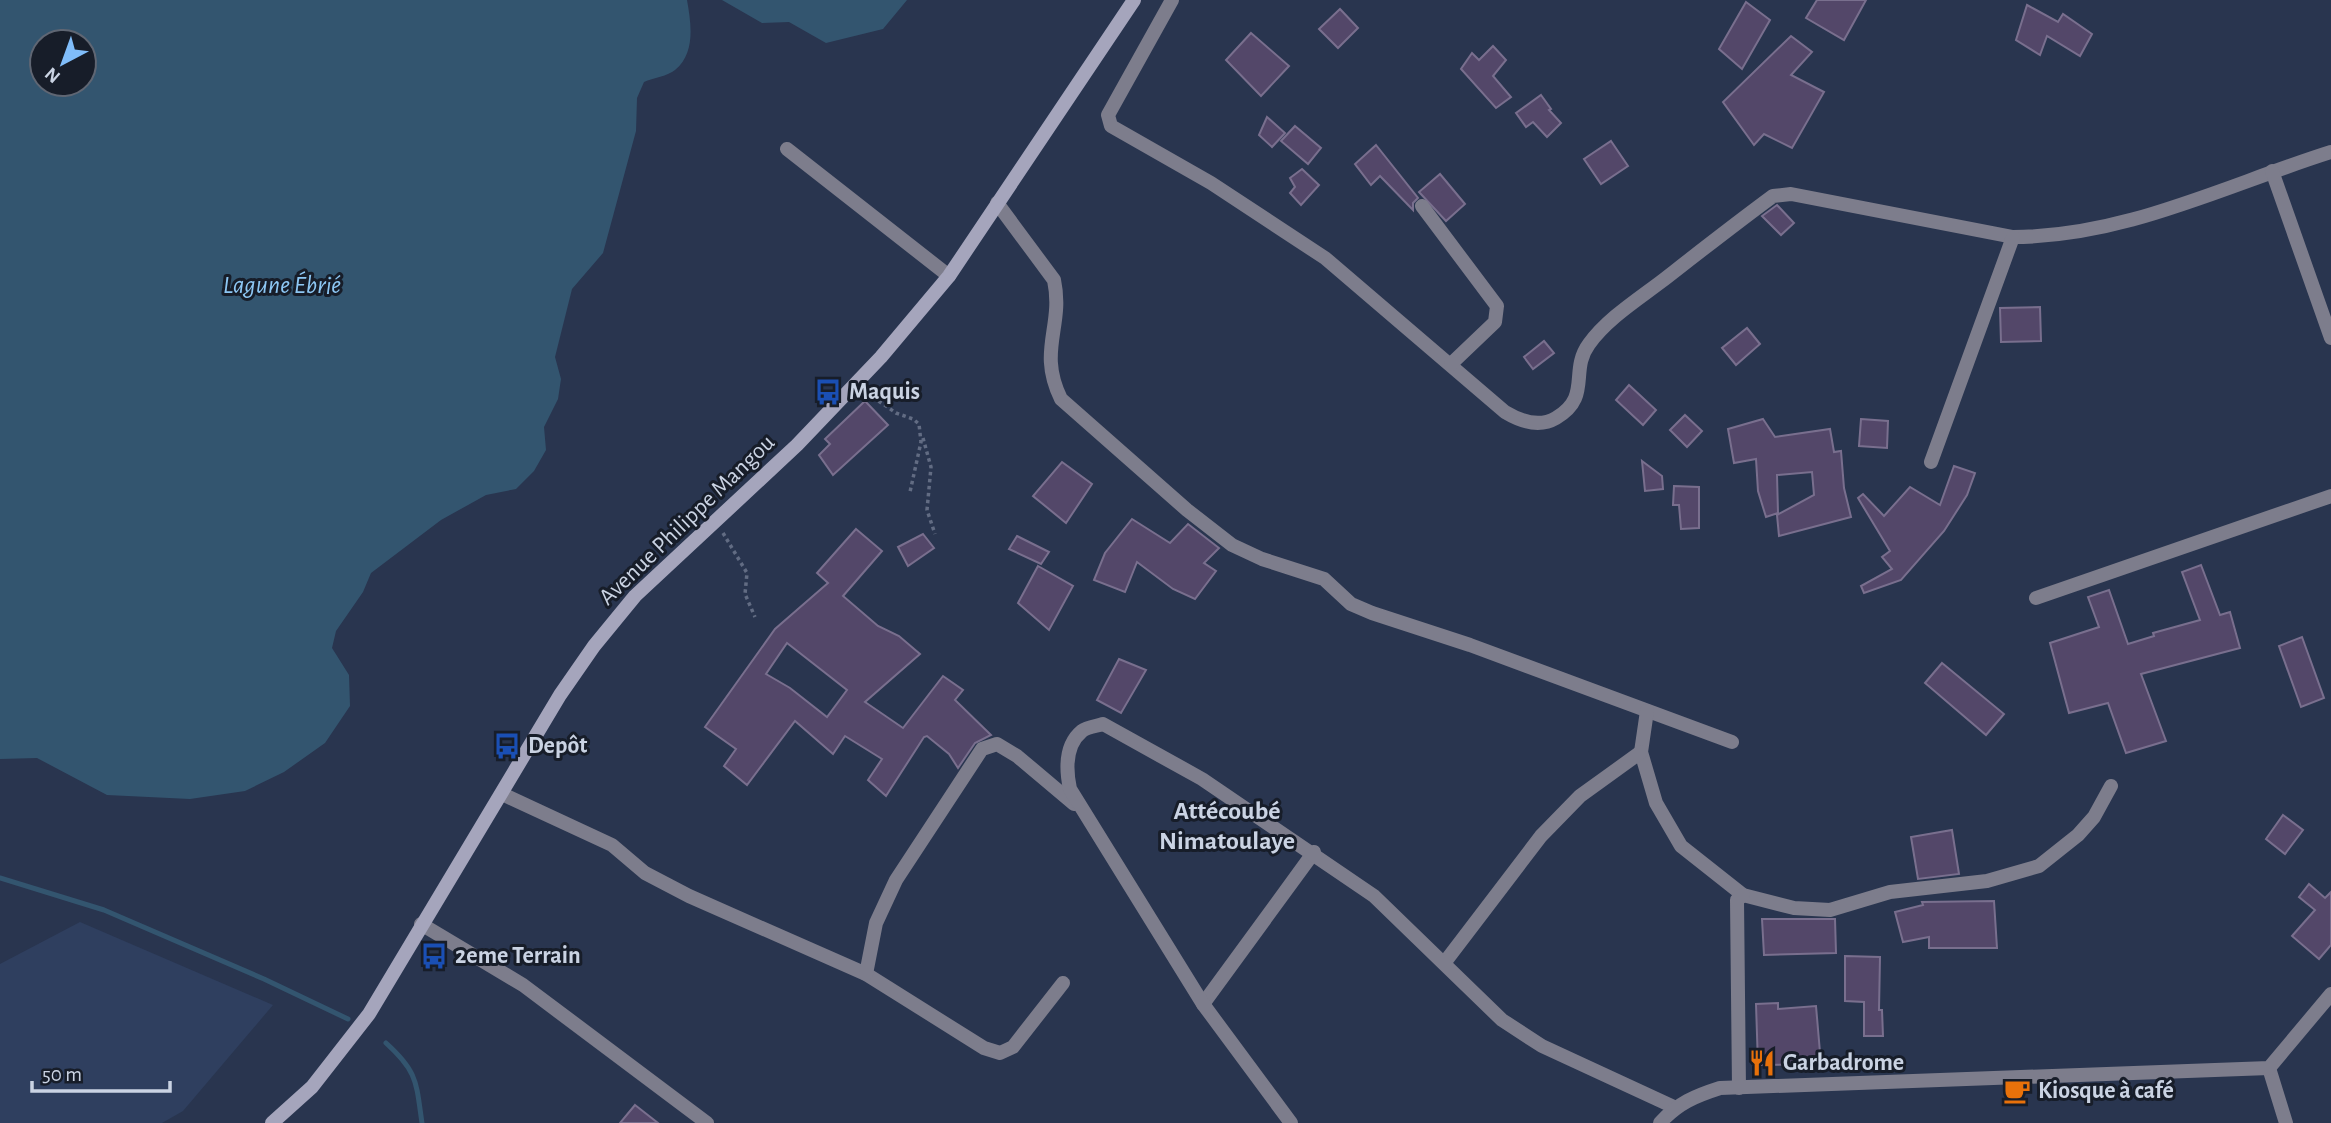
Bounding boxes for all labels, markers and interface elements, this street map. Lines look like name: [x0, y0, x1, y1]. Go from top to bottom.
north arrow: [28, 28, 98, 98]
text: N: [42, 63, 64, 86]
water label: Lagune Ébrié: [223, 271, 341, 298]
bus stop icon: Maquis: [813, 377, 843, 407]
place label: Maquis: [849, 380, 920, 404]
street label: Avenue Philippe Mangou: [595, 430, 779, 610]
bus stop icon: Depôt: [492, 731, 522, 761]
place label: Depôt: [528, 734, 587, 758]
district label: Attécoubé Nimatoulaye: [1159, 798, 1295, 854]
bus stop icon: 2eme Terrain: [419, 941, 449, 971]
place label: 2eme Terrain: [455, 944, 581, 968]
restaurant icon: Garbadrome: [1747, 1048, 1777, 1078]
scale bar: [32, 1050, 170, 1094]
place label: Garbadrome: [1783, 1051, 1904, 1075]
text: 50 m: [42, 1064, 82, 1085]
cafe icon: Kiosque à café: [2002, 1076, 2032, 1106]
place label: Kiosque à café: [2038, 1079, 2174, 1103]

